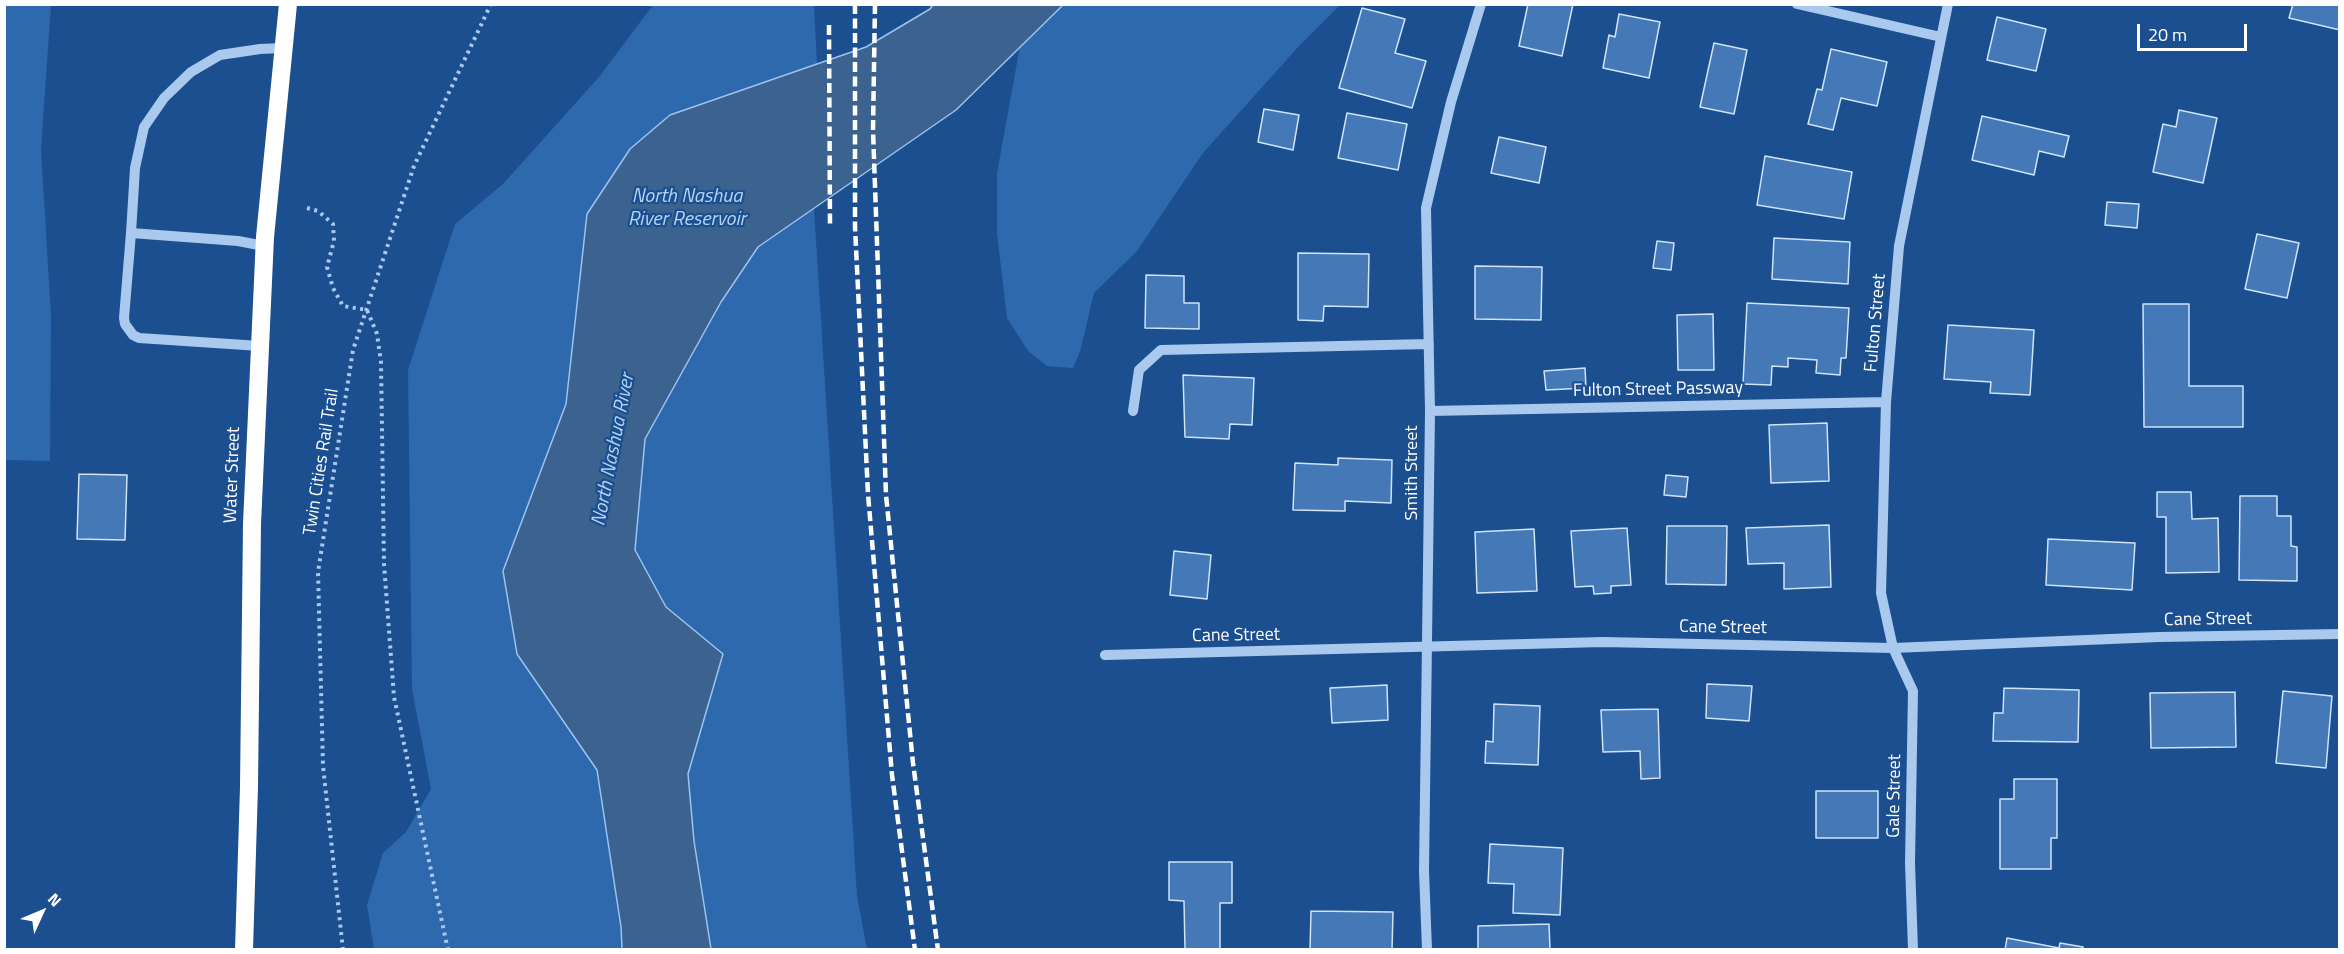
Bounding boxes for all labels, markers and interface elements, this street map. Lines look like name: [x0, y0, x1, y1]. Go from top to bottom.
scale bar: [2140, 12, 2250, 50]
text: 20 m: [2148, 21, 2187, 48]
water label: North Nashua River Reservoir: [628, 185, 746, 232]
street label: Fulton Street: [1861, 273, 1891, 373]
water label: North Nashua River: [587, 372, 641, 528]
street label: Fulton Street Passway: [1573, 378, 1743, 402]
street label: Twin Cities Rail Trail: [300, 387, 344, 537]
street label: Smith Street: [1402, 425, 1424, 521]
street label: Water Street: [221, 426, 245, 524]
street label: Cane Street: [2164, 608, 2252, 632]
street label: Cane Street: [1679, 616, 1767, 640]
street label: Cane Street: [1192, 624, 1280, 648]
street label: Gale Street: [1883, 754, 1907, 838]
north arrow: [12, 882, 72, 942]
text: N: [42, 887, 67, 912]

